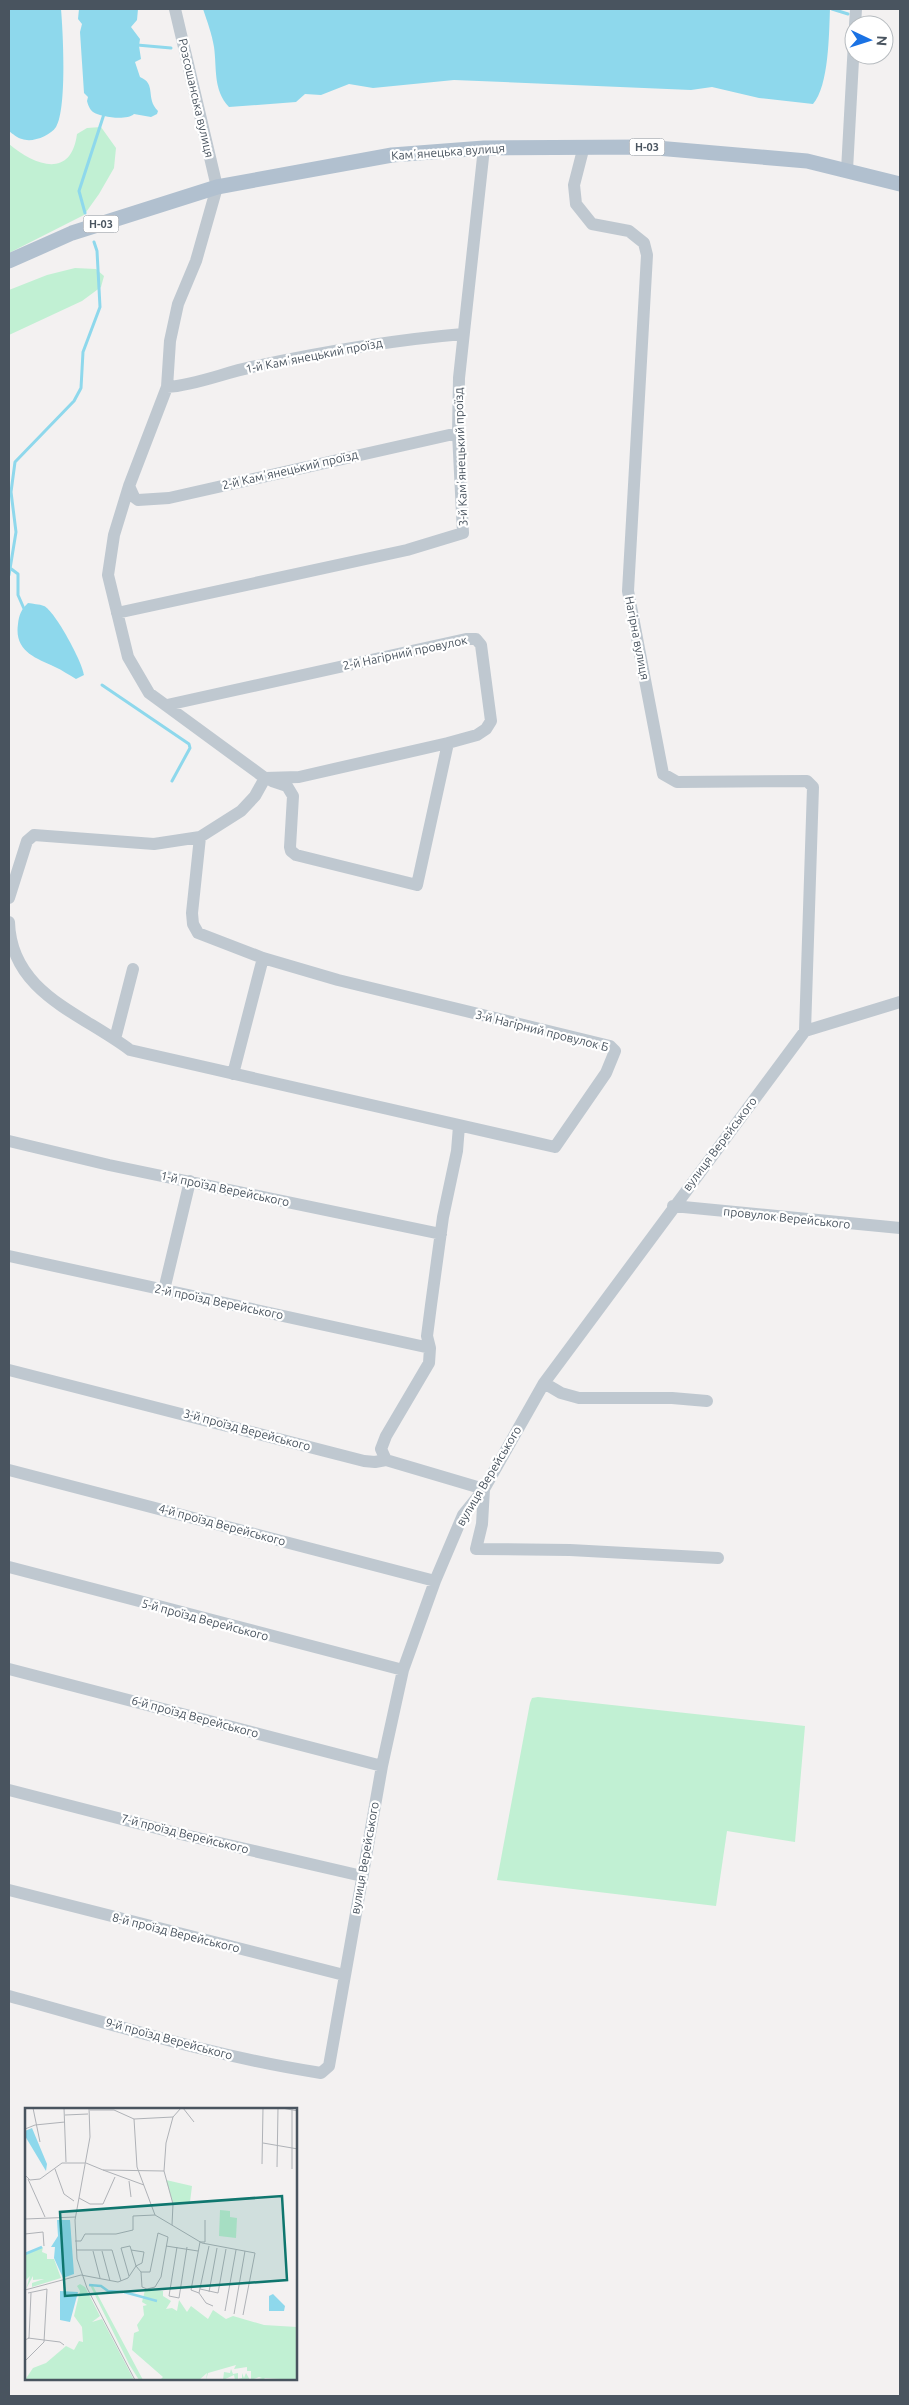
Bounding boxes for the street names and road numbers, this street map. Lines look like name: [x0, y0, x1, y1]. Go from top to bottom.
street label: Розсошанська вулиця: [176, 37, 217, 159]
road number: Н-03: [630, 138, 664, 156]
street label: Камʼянецька вулиця: [391, 141, 505, 162]
road number: Н-03: [84, 215, 118, 232]
street label: 1-й Камʼянецький проїзд: [244, 336, 383, 375]
street label: 3-й Камʼянецький проїзд: [452, 387, 469, 527]
street label: 2-й Камʼянецький проїзд: [221, 448, 359, 491]
street label: Нагірна вулиця: [623, 595, 652, 681]
street label: 2-й Нагірний провулок: [342, 633, 468, 672]
street label: 3-й Нагірний провулок Б: [474, 1008, 610, 1053]
street label: вулиця Верейського: [680, 1094, 759, 1193]
street label: 1-й проїзд Верейського: [160, 1169, 291, 1208]
street label: провулок Верейського: [723, 1204, 851, 1231]
street label: 2-й проїзд Верейського: [154, 1282, 285, 1321]
street label: 3-й проїзд Верейського: [182, 1406, 312, 1453]
street label: вулиця Верейського: [454, 1423, 524, 1528]
street label: 4-й проїзд Верейського: [157, 1501, 287, 1548]
street label: 5-й проїзд Верейського: [140, 1596, 270, 1643]
street label: 6-й проїзд Верейського: [130, 1693, 260, 1740]
street label: вулиця Верейського: [348, 1801, 381, 1915]
street label: 7-й проїзд Верейського: [120, 1811, 250, 1856]
street label: 8-й проїзд Верейського: [111, 1910, 241, 1955]
street label: 9-й проїзд Верейського: [104, 2015, 234, 2062]

